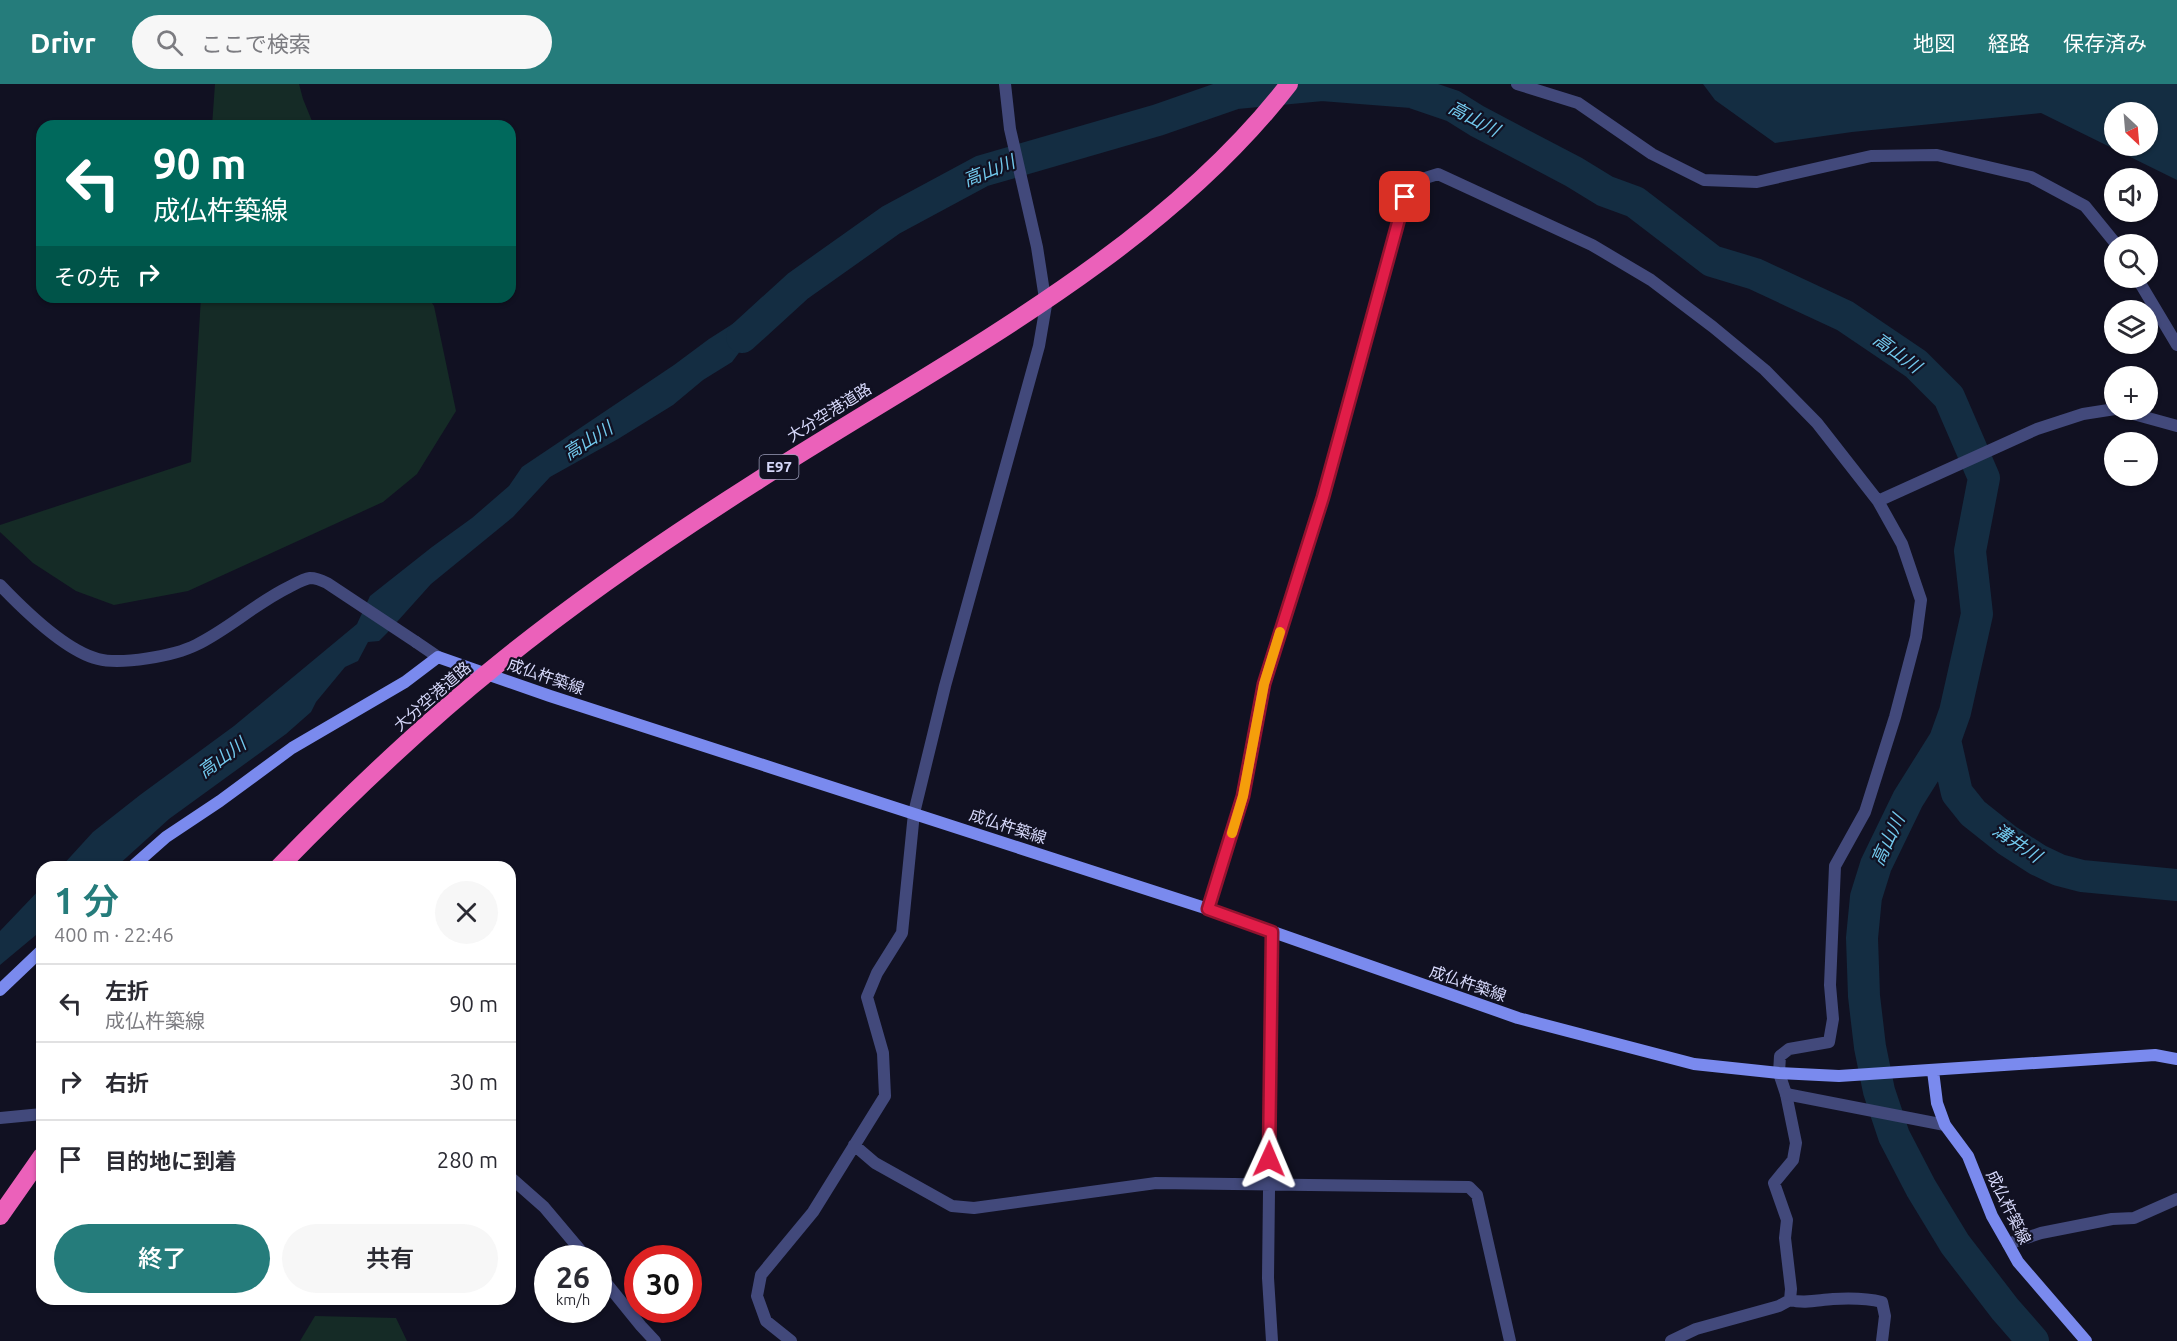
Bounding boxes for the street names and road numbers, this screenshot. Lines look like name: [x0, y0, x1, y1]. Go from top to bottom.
street label: 大分空港道路: [784, 379, 874, 445]
road number: E97: [760, 455, 798, 479]
street label: 成仏杵築線: [505, 654, 587, 698]
street label: 大分空港道路: [390, 658, 474, 734]
street label: 成仏杵築線: [967, 805, 1049, 847]
street label: 成仏杵築線: [1427, 961, 1509, 1005]
street label: 成仏杵築線: [1983, 1167, 2035, 1247]

